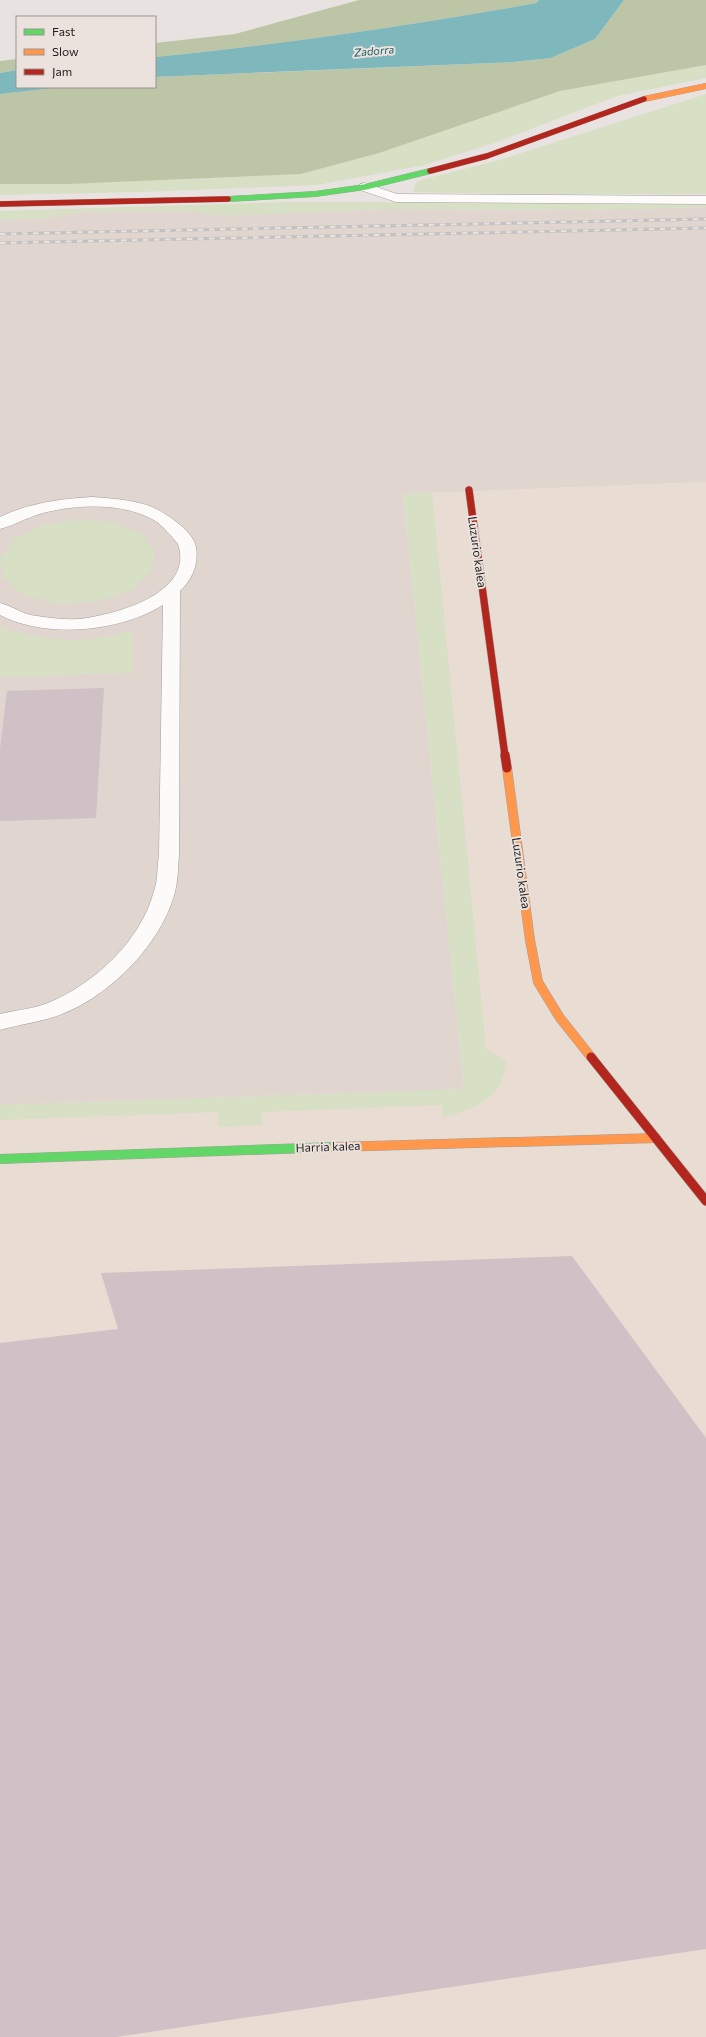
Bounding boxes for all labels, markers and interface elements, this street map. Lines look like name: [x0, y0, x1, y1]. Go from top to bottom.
legend: [16, 16, 156, 88]
text: Fast: [52, 24, 75, 38]
water label: Zadorra: [352, 42, 395, 59]
text: Slow: [52, 44, 79, 58]
text: Jam: [52, 64, 72, 79]
street label: Luzurio kalea: [466, 515, 490, 589]
street label: Luzurio kalea: [510, 836, 534, 910]
street label: Harria kalea: [295, 1138, 361, 1154]

